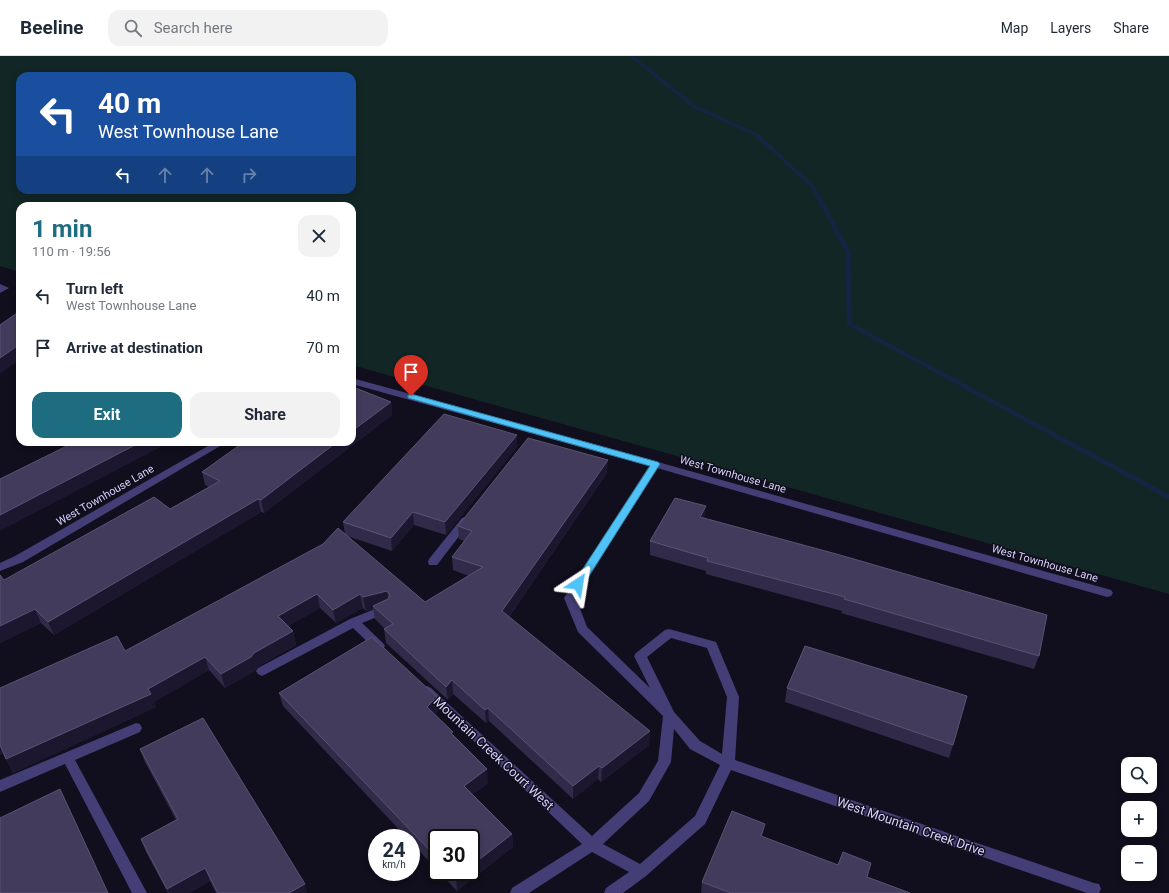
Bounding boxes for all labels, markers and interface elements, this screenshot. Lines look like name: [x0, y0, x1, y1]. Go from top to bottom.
search box: [108, 10, 388, 46]
text: Beeline: [20, 16, 84, 39]
icon: search: [122, 17, 144, 39]
text: Search here: [154, 19, 233, 37]
text: Map: [1001, 20, 1028, 36]
text: Layers: [1050, 20, 1091, 36]
text: Share: [1113, 20, 1149, 36]
text: 40 m: [98, 87, 161, 120]
icon: left: [32, 88, 84, 140]
text: West Townhouse Lane: [98, 121, 279, 142]
icon: left: [112, 164, 134, 186]
icon: ahead: [154, 164, 176, 186]
icon: ahead: [196, 164, 218, 186]
icon: right: [238, 164, 260, 186]
text: 1 min: [32, 215, 92, 243]
button: close: [298, 215, 340, 257]
text: 110 m · 19:56: [32, 244, 111, 259]
text: Turn left: [66, 280, 123, 298]
icon: left: [32, 285, 54, 307]
text: 40 m: [306, 287, 340, 305]
text: West Townhouse Lane: [66, 298, 196, 313]
icon: arrive: [32, 337, 54, 359]
text: Arrive at destination: [66, 339, 203, 357]
text: 70 m: [306, 339, 340, 357]
pin: [394, 355, 428, 396]
icon: arrive: [400, 361, 422, 383]
button: Exit: [32, 392, 182, 438]
button: Share: [190, 392, 340, 438]
street label: West Townhouse Lane: [678, 453, 788, 496]
street label: West Townhouse Lane: [54, 462, 156, 529]
street label: West Townhouse Lane: [990, 542, 1100, 585]
position arrow: [557, 563, 599, 605]
street label: Mountain Creek Court West: [430, 694, 557, 813]
map controls: [1121, 757, 1157, 881]
button: search: [1121, 757, 1157, 793]
street label: West Mountain Creek Drive: [835, 794, 987, 859]
button: +: [1121, 801, 1157, 837]
speed limit sign: 30: [428, 829, 480, 881]
text: 24: [383, 838, 405, 862]
button: −: [1121, 845, 1157, 881]
text: km/h: [382, 859, 406, 870]

